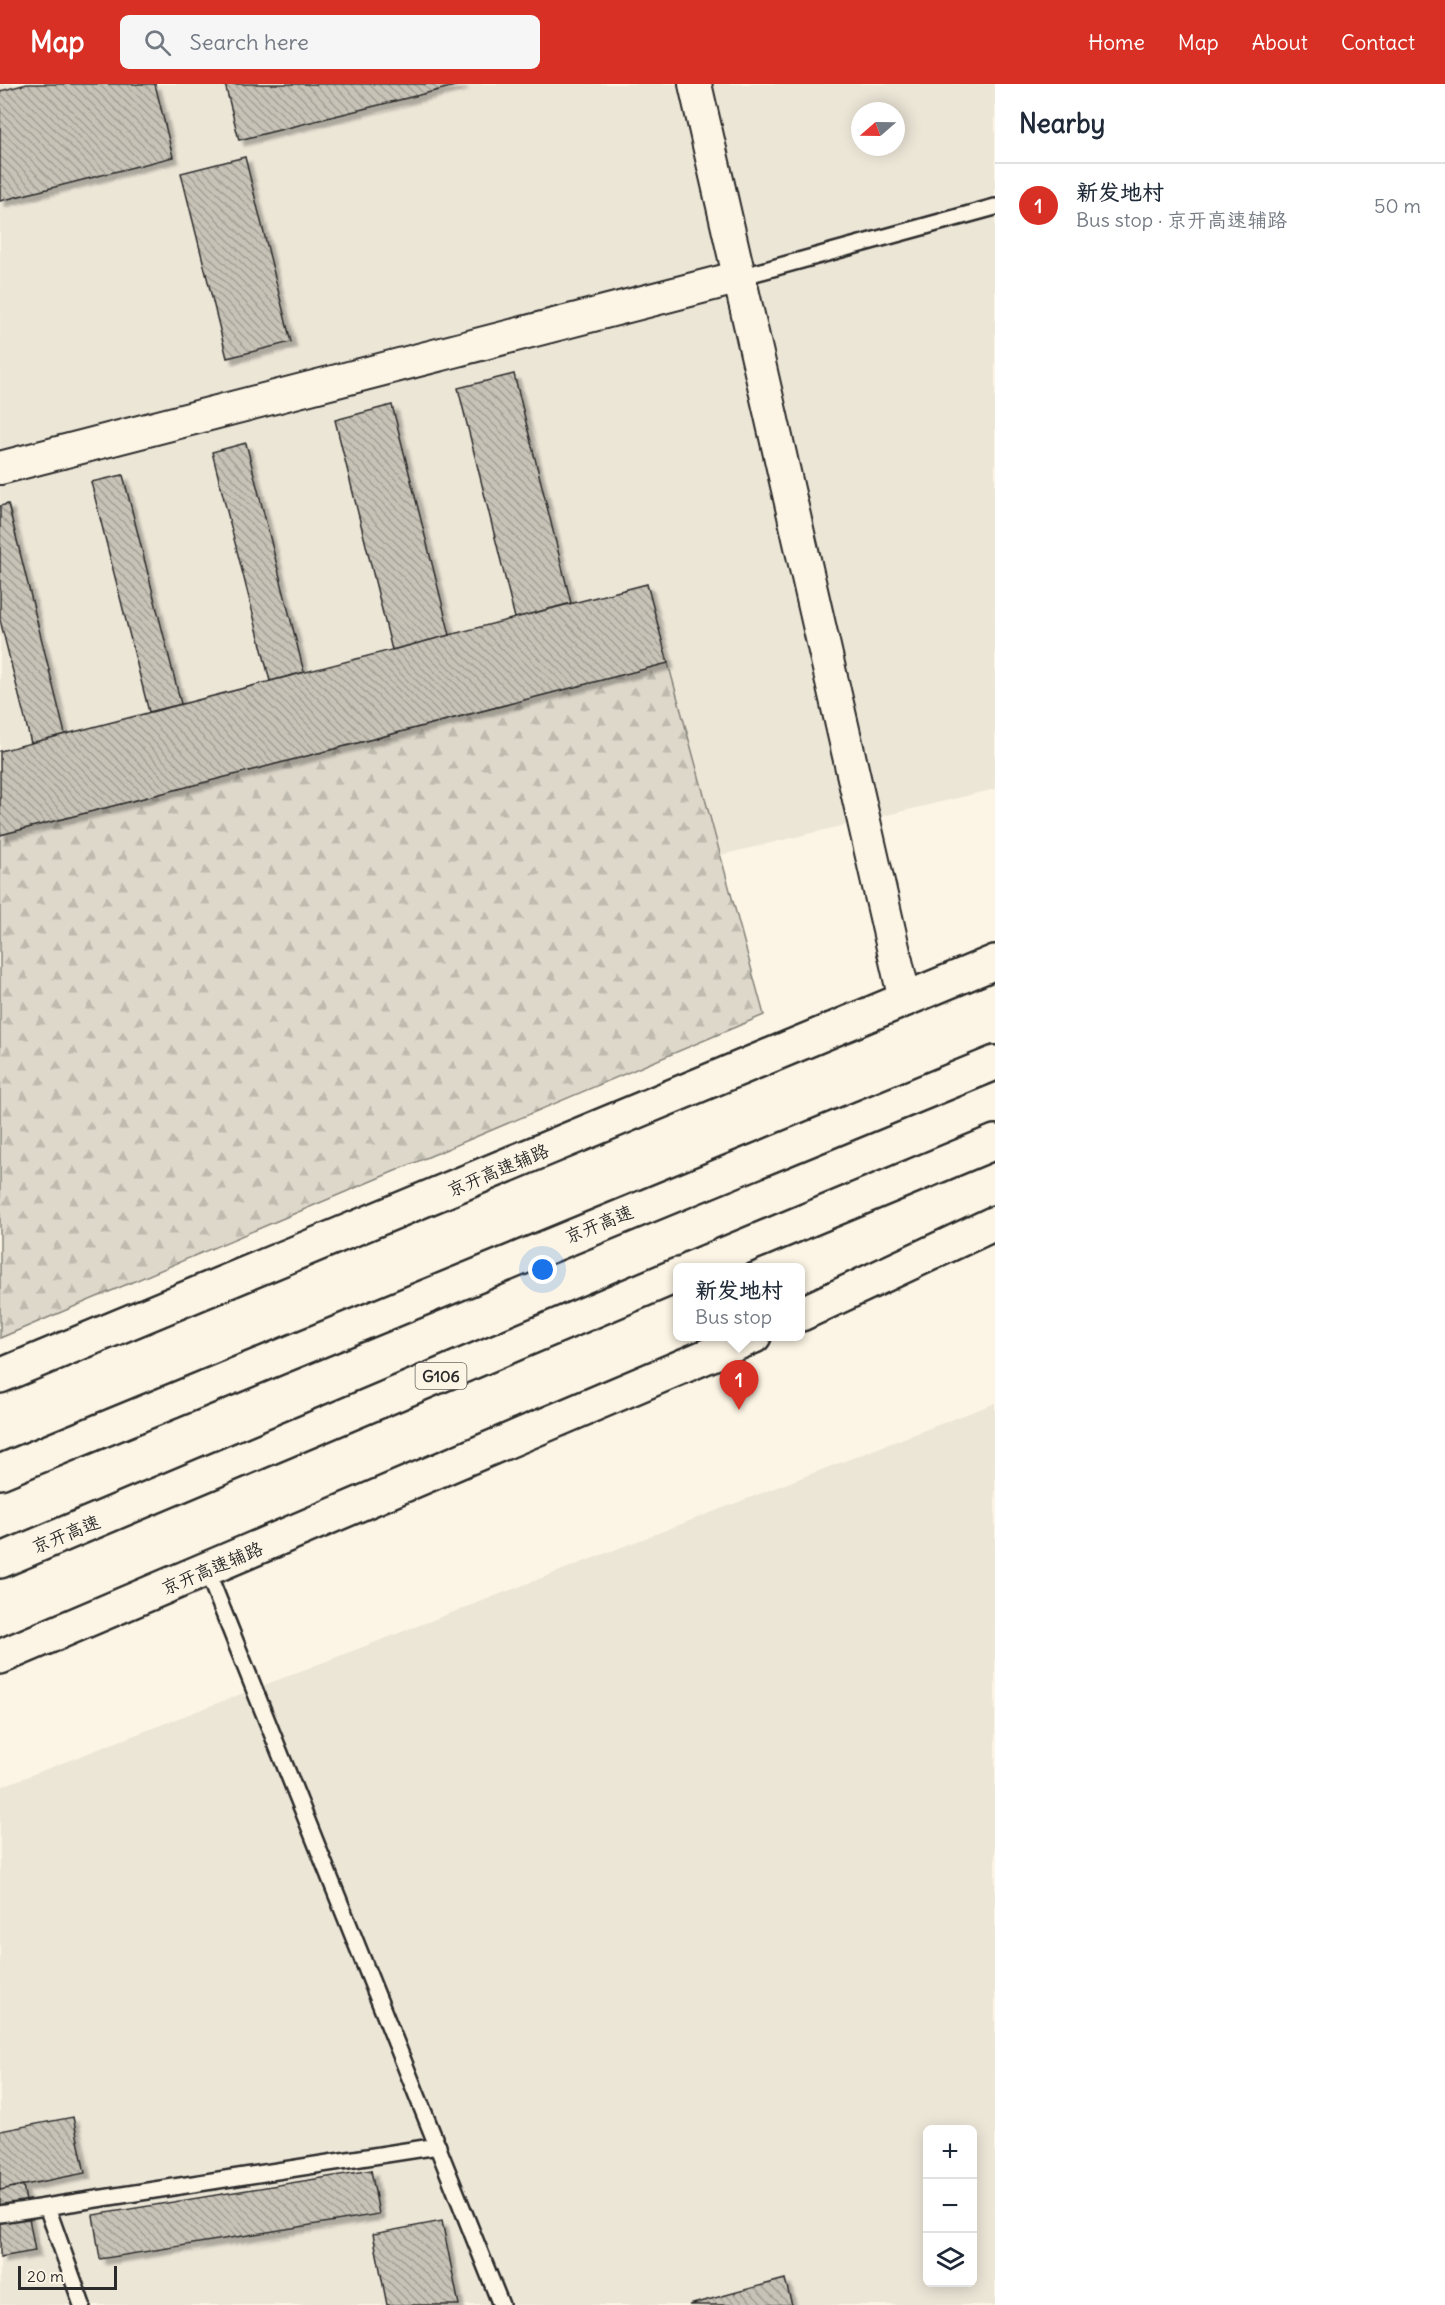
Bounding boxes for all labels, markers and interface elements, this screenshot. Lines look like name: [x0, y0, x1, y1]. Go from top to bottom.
search box: [120, 15, 540, 69]
text: Map: [30, 24, 84, 60]
icon: search: [141, 26, 174, 59]
text: Search here: [189, 28, 309, 56]
text: Home: [1088, 29, 1145, 56]
text: Map: [1178, 29, 1219, 56]
text: About: [1252, 29, 1308, 56]
text: Contact: [1341, 29, 1415, 56]
north arrow: [851, 102, 905, 156]
text: Nearby: [1019, 107, 1105, 140]
text: 新发地村: [1076, 178, 1164, 206]
text: 1: [1035, 193, 1042, 218]
text: 50 m: [1374, 193, 1421, 218]
text: Bus stop · 京开高速辅路: [1076, 207, 1287, 232]
street label: 京开高速辅路: [444, 1138, 552, 1202]
street label: 京开高速: [561, 1200, 637, 1248]
your location: [528, 1255, 557, 1284]
popup: [673, 1263, 805, 1341]
text: 新发地村: [695, 1276, 783, 1304]
text: Bus stop: [695, 1304, 772, 1329]
pin: 1: [720, 1360, 758, 1410]
road number: G106: [416, 1363, 466, 1389]
street label: 京开高速: [28, 1510, 104, 1558]
street label: 京开高速辅路: [158, 1536, 266, 1600]
map controls: [923, 2125, 977, 2287]
button: +: [923, 2125, 977, 2179]
button: −: [923, 2179, 977, 2233]
button: layers: [923, 2233, 977, 2287]
scale bar: [18, 2263, 117, 2290]
text: 20 m: [27, 2266, 64, 2286]

